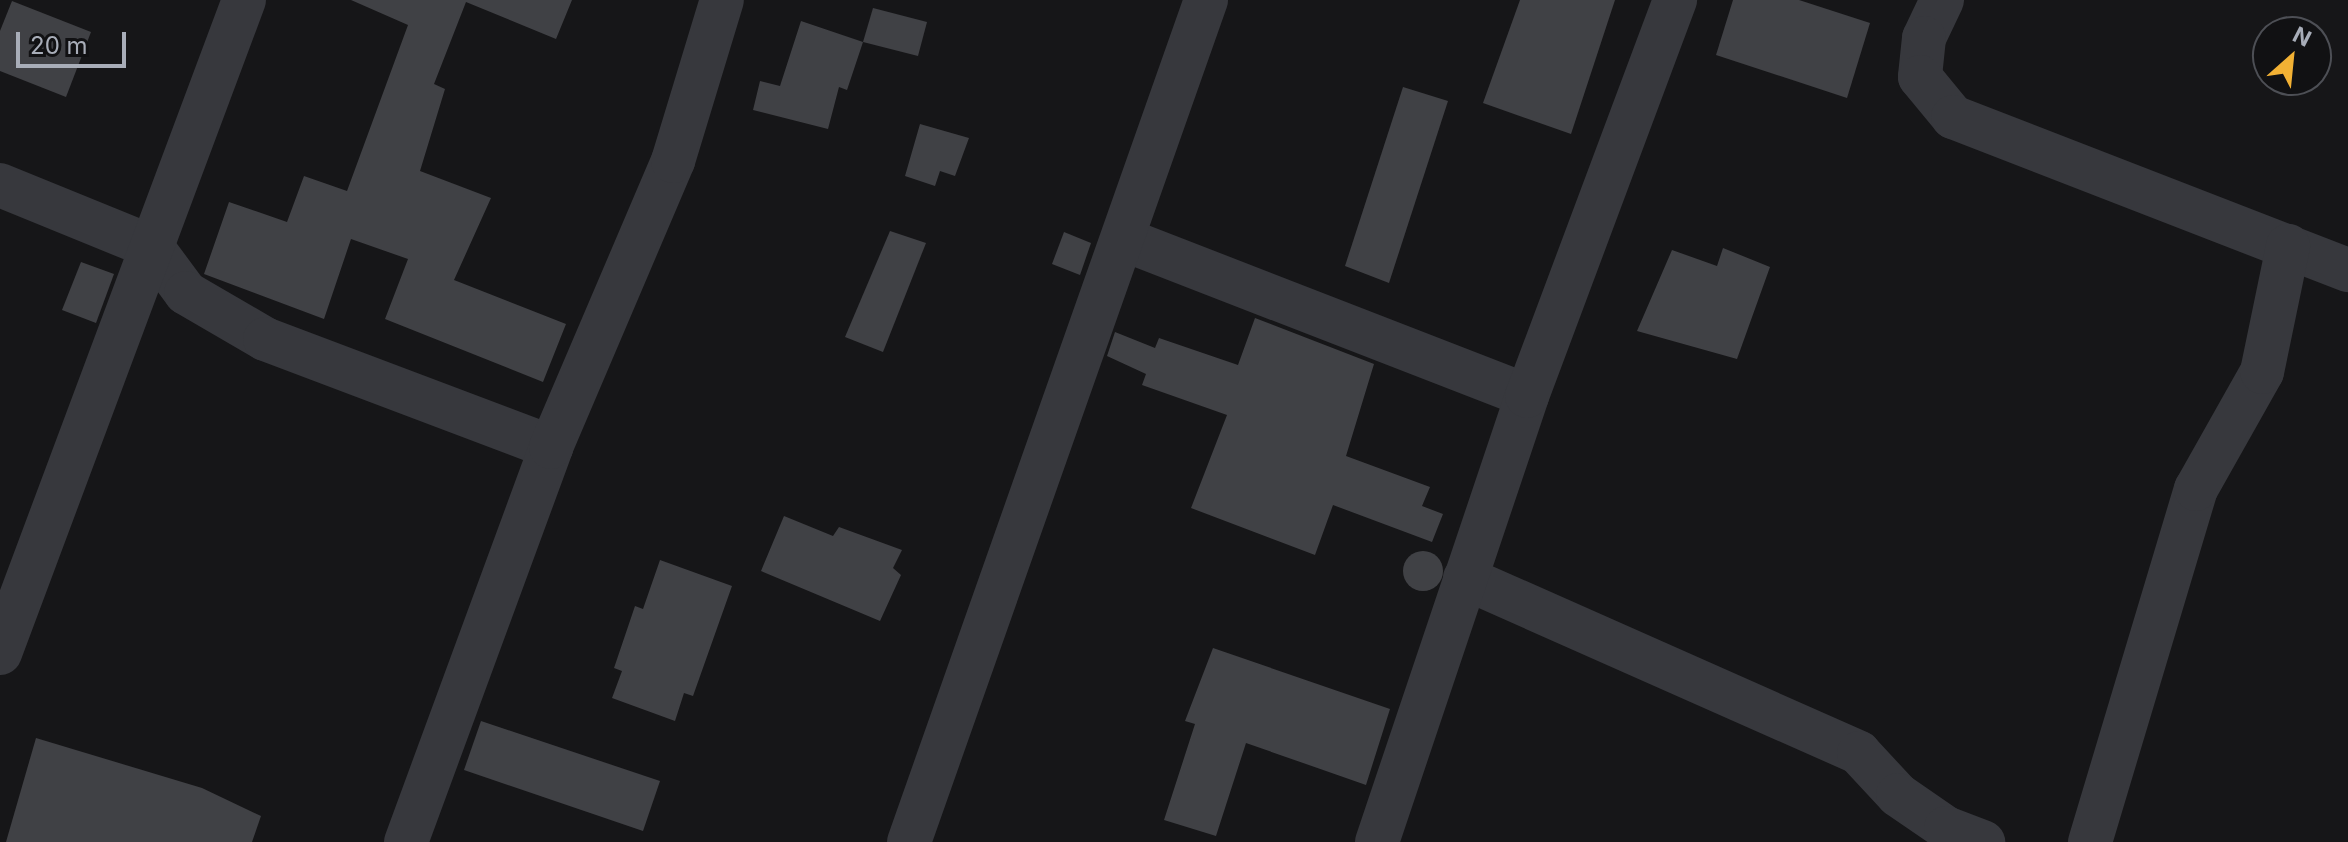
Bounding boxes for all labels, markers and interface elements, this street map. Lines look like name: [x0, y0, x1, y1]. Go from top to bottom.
scale bar: [20, 16, 130, 66]
north arrow: [2252, 16, 2332, 96]
text: N: [2289, 21, 2315, 52]
text: 20 m: [30, 31, 88, 60]

